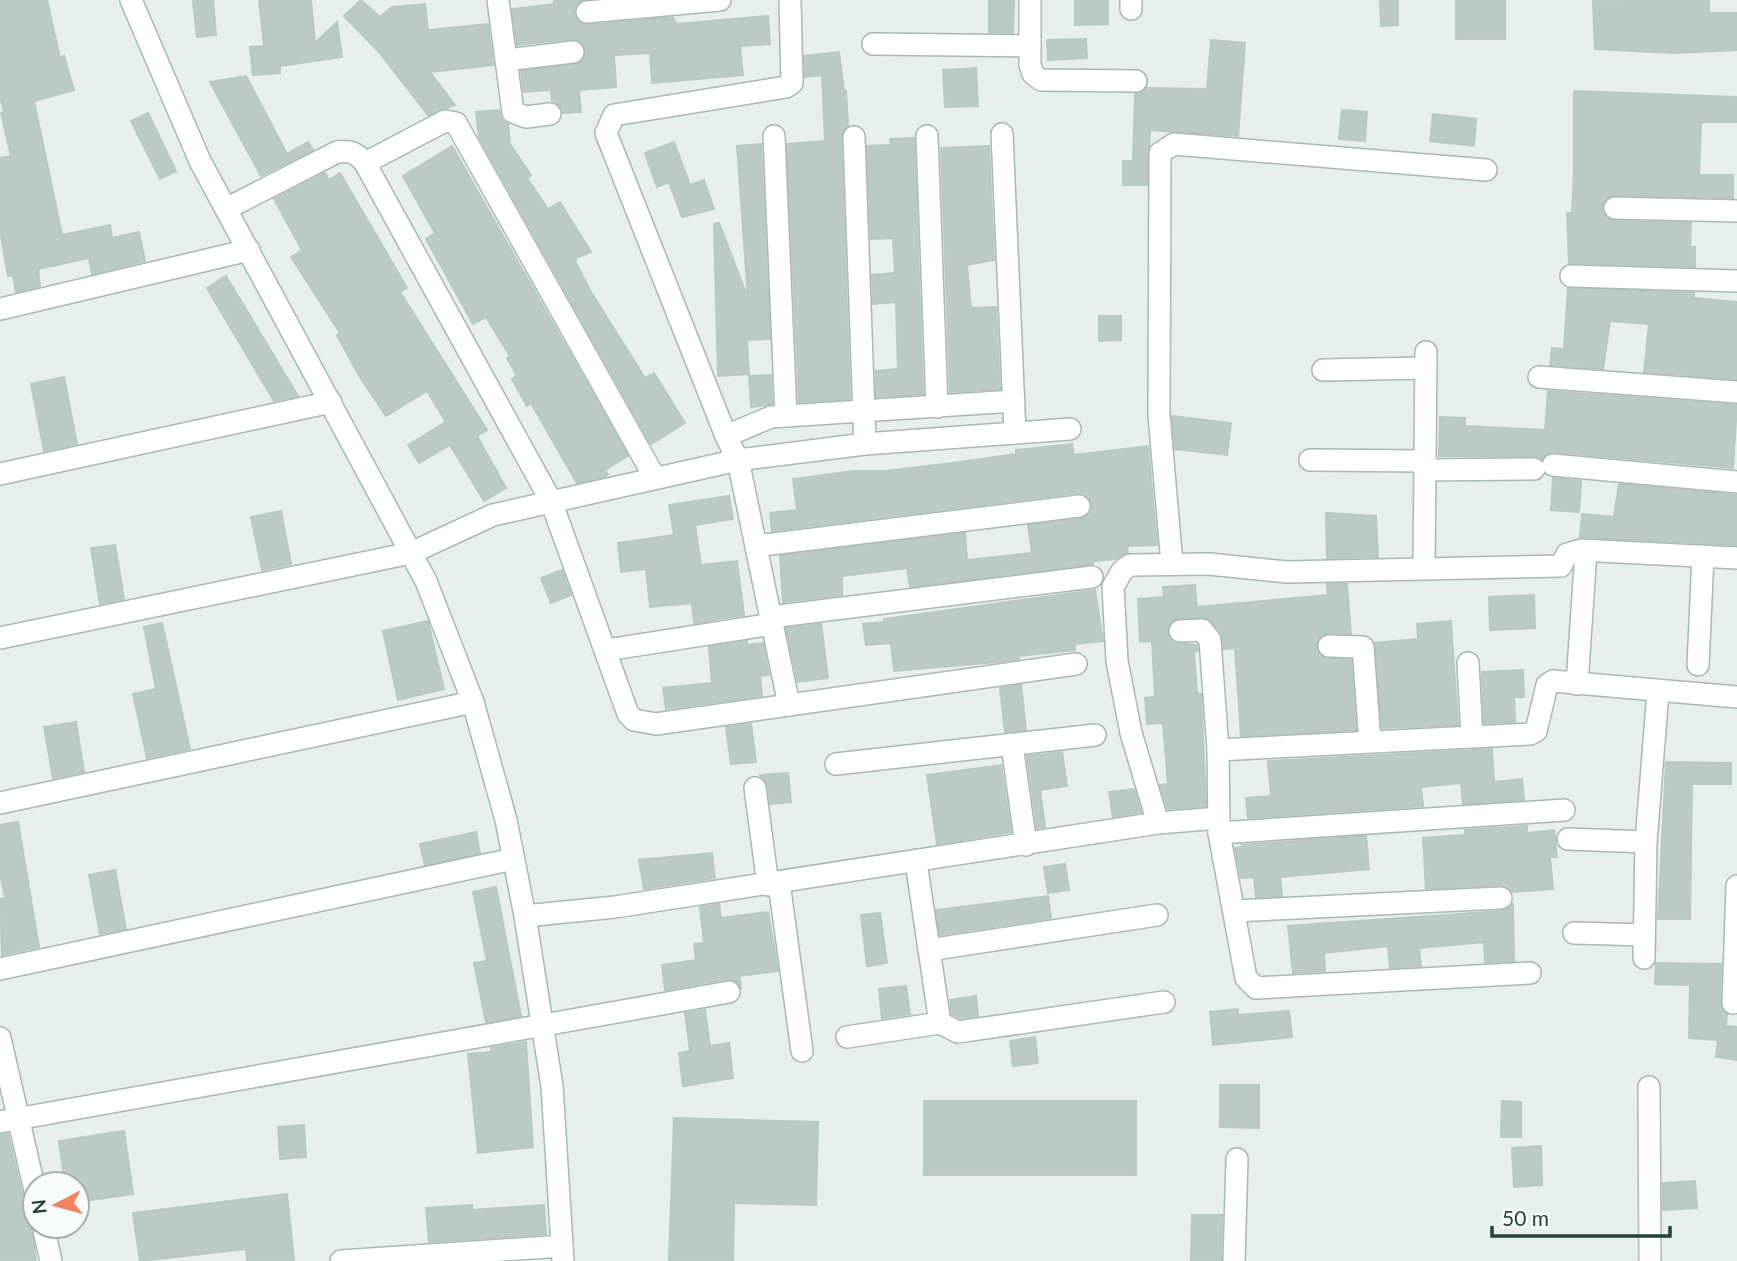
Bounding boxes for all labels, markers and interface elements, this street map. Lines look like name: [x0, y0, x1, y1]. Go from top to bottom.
north arrow: [21, 1170, 91, 1240]
scale bar: [1492, 1194, 1670, 1238]
text: N: [26, 1198, 51, 1215]
text: 50 m: [1502, 1205, 1549, 1230]

